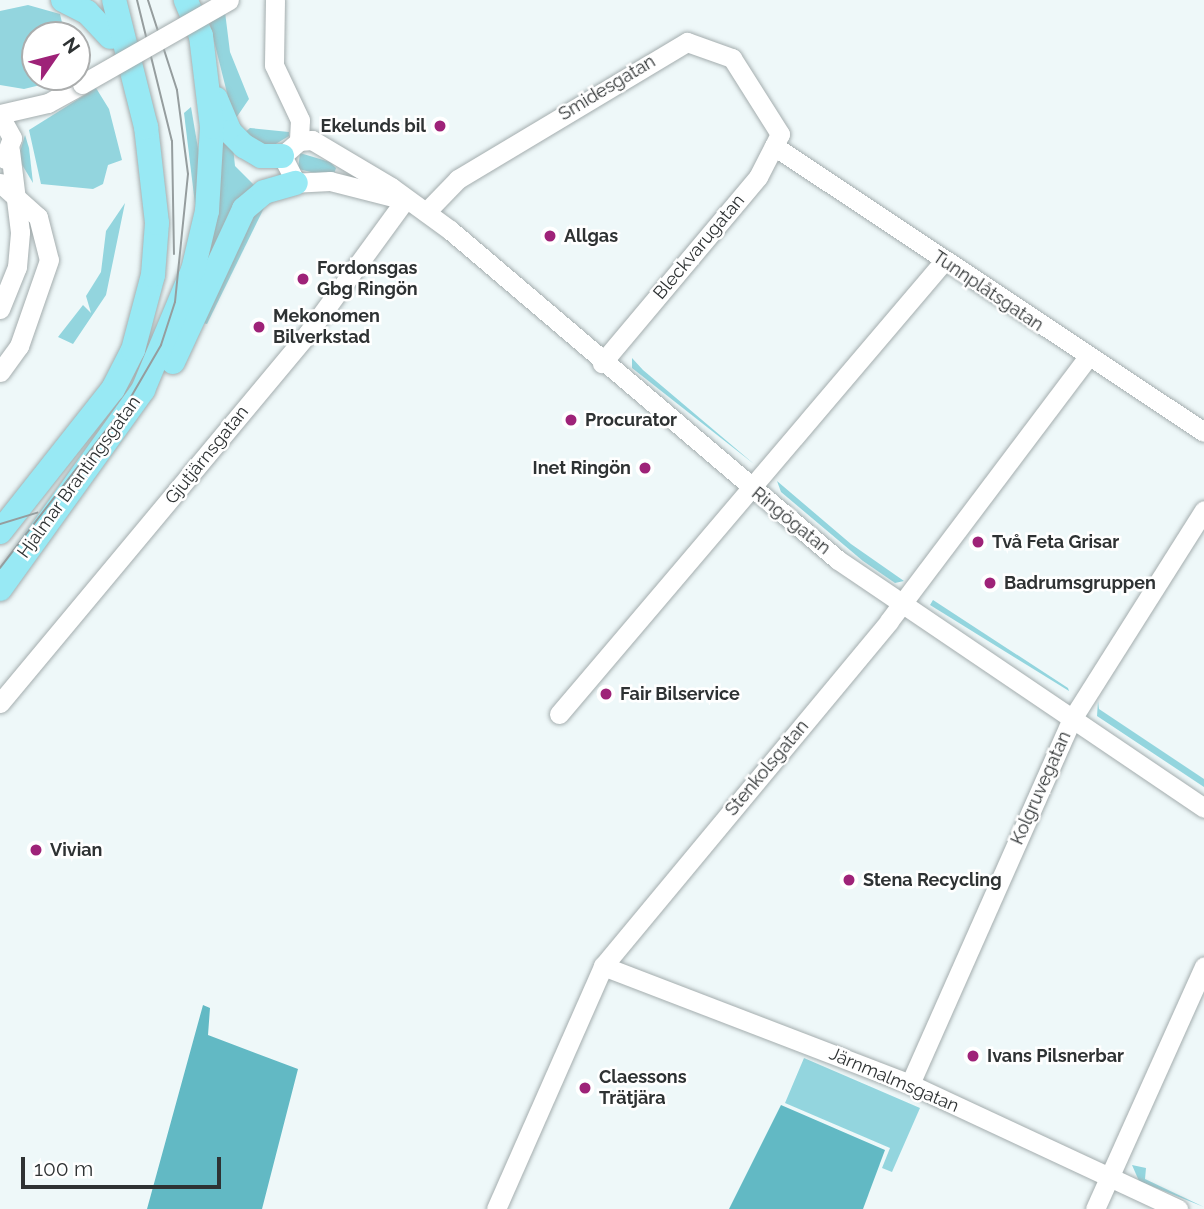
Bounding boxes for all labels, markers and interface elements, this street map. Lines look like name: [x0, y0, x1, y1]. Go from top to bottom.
north arrow: [21, 21, 91, 91]
text: N: [58, 33, 85, 57]
street label: Smidesgatan: [555, 51, 659, 125]
place label: Ekelunds bil: [321, 115, 426, 137]
marker: Ekelunds bil: [432, 118, 448, 134]
street label: Bleckvarugatan: [649, 190, 749, 304]
place label: Allgas: [564, 225, 618, 247]
marker: Allgas: [542, 228, 558, 244]
street label: Tunnplåtsgatan: [929, 246, 1047, 336]
place label: Fordonsgas Gbg Ringön: [317, 258, 418, 300]
marker: Fordonsgas Gbg Ringön: [295, 271, 311, 287]
place label: Mekonomen Bilverkstad: [273, 306, 380, 348]
marker: Mekonomen Bilverkstad: [251, 319, 267, 335]
street label: Hjalmar Brantingsgatan: [13, 392, 145, 562]
street label: Gjutjärnsgatan: [161, 401, 253, 509]
place label: Procurator: [585, 409, 677, 431]
marker: Procurator: [563, 412, 579, 428]
place label: Inet Ringön: [533, 457, 631, 479]
marker: Inet Ringön: [637, 460, 653, 476]
street label: Ringögatan: [747, 483, 835, 559]
place label: Två Feta Grisar: [992, 531, 1119, 553]
marker: Två Feta Grisar: [970, 534, 986, 550]
place label: Badrumsgruppen: [1004, 572, 1156, 594]
marker: Badrumsgruppen: [982, 575, 998, 591]
place label: Fair Bilservice: [620, 683, 740, 705]
marker: Fair Bilservice: [598, 686, 614, 702]
street label: Stenkolsgatan: [721, 716, 813, 820]
street label: Kolgruvegatan: [1006, 728, 1076, 848]
place label: Vivian: [50, 839, 102, 861]
marker: Vivian: [28, 842, 44, 858]
place label: Stena Recycling: [863, 869, 1002, 891]
marker: Stena Recycling: [841, 872, 857, 888]
street label: Järnmalmsgatan: [826, 1043, 962, 1117]
place label: Ivans Pilsnerbar: [987, 1045, 1124, 1067]
marker: Ivans Pilsnerbar: [965, 1048, 981, 1064]
place label: Claessons Trätjära: [599, 1067, 687, 1110]
marker: Claessons Trätjära: [577, 1080, 593, 1096]
scale bar: [24, 1142, 224, 1186]
text: 100 m: [34, 1156, 93, 1181]

